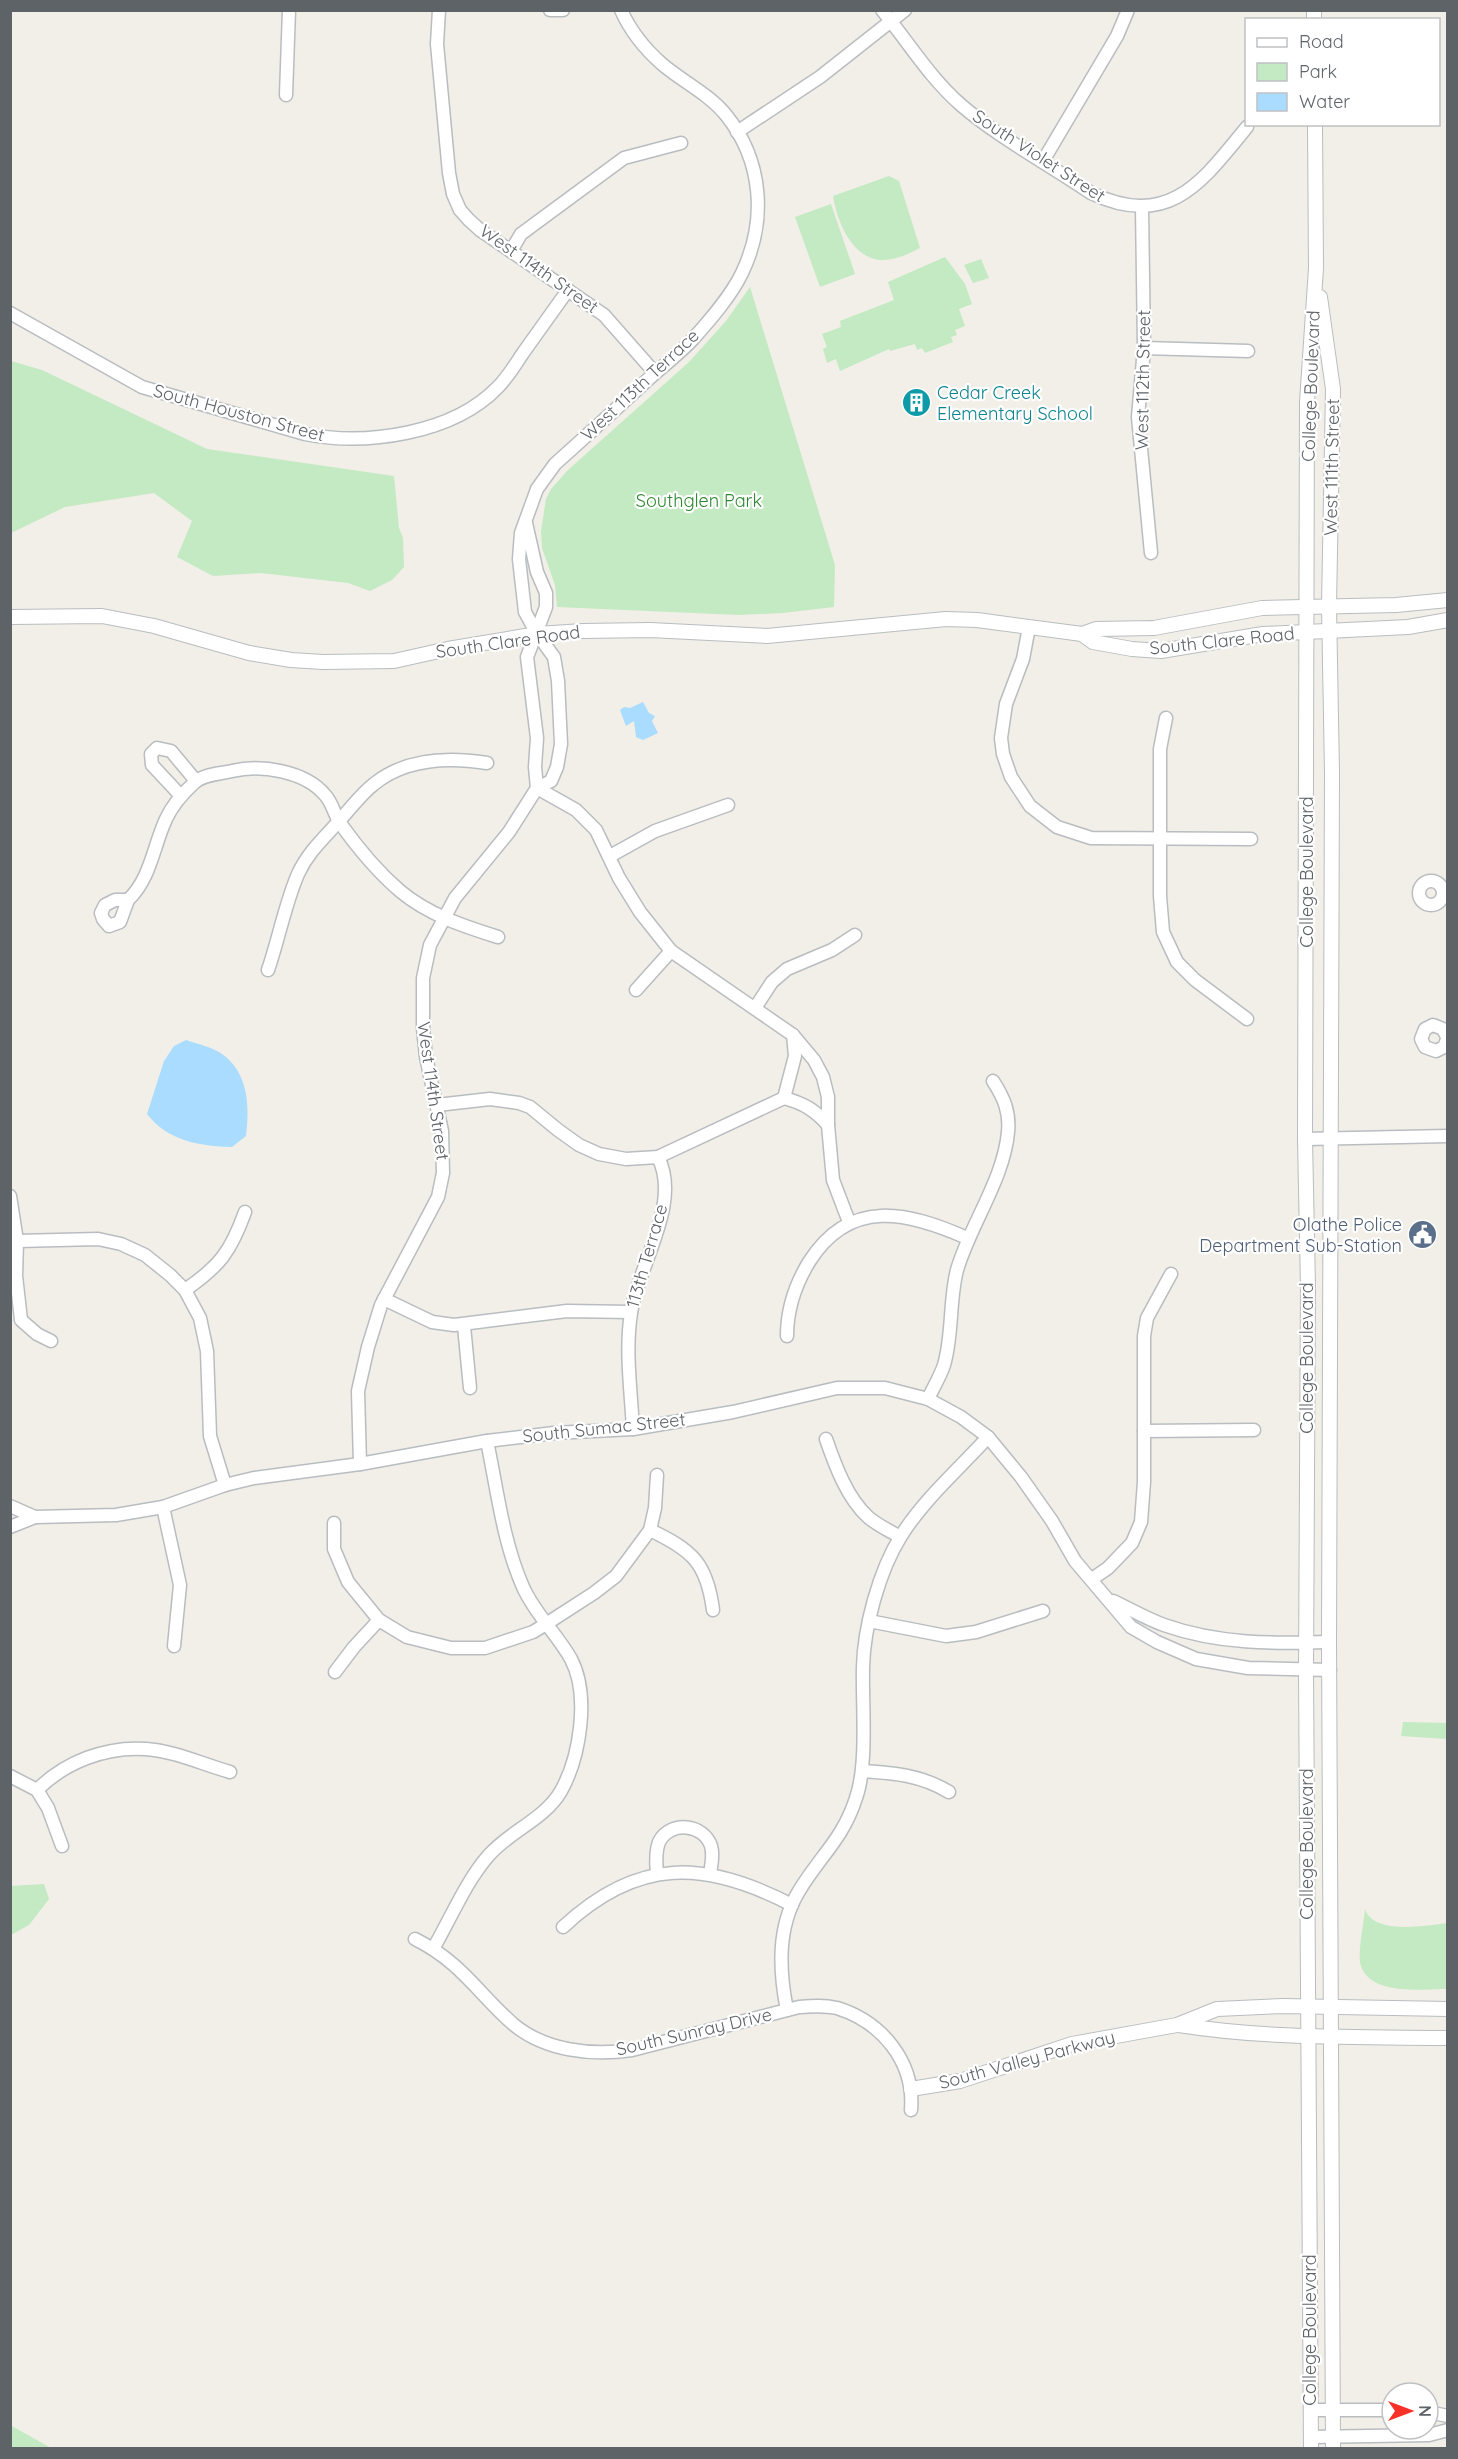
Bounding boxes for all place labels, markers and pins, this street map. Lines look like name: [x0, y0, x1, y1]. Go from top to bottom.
place label: Cedar Creek Elementary School: [937, 381, 1093, 425]
building icon: Cedar Creek Elementary School: [900, 387, 932, 419]
place label: Olathe Police Department Sub-Station: [1199, 1213, 1402, 1257]
public building icon: Olathe Police Department Sub-Station: [1407, 1219, 1439, 1251]

